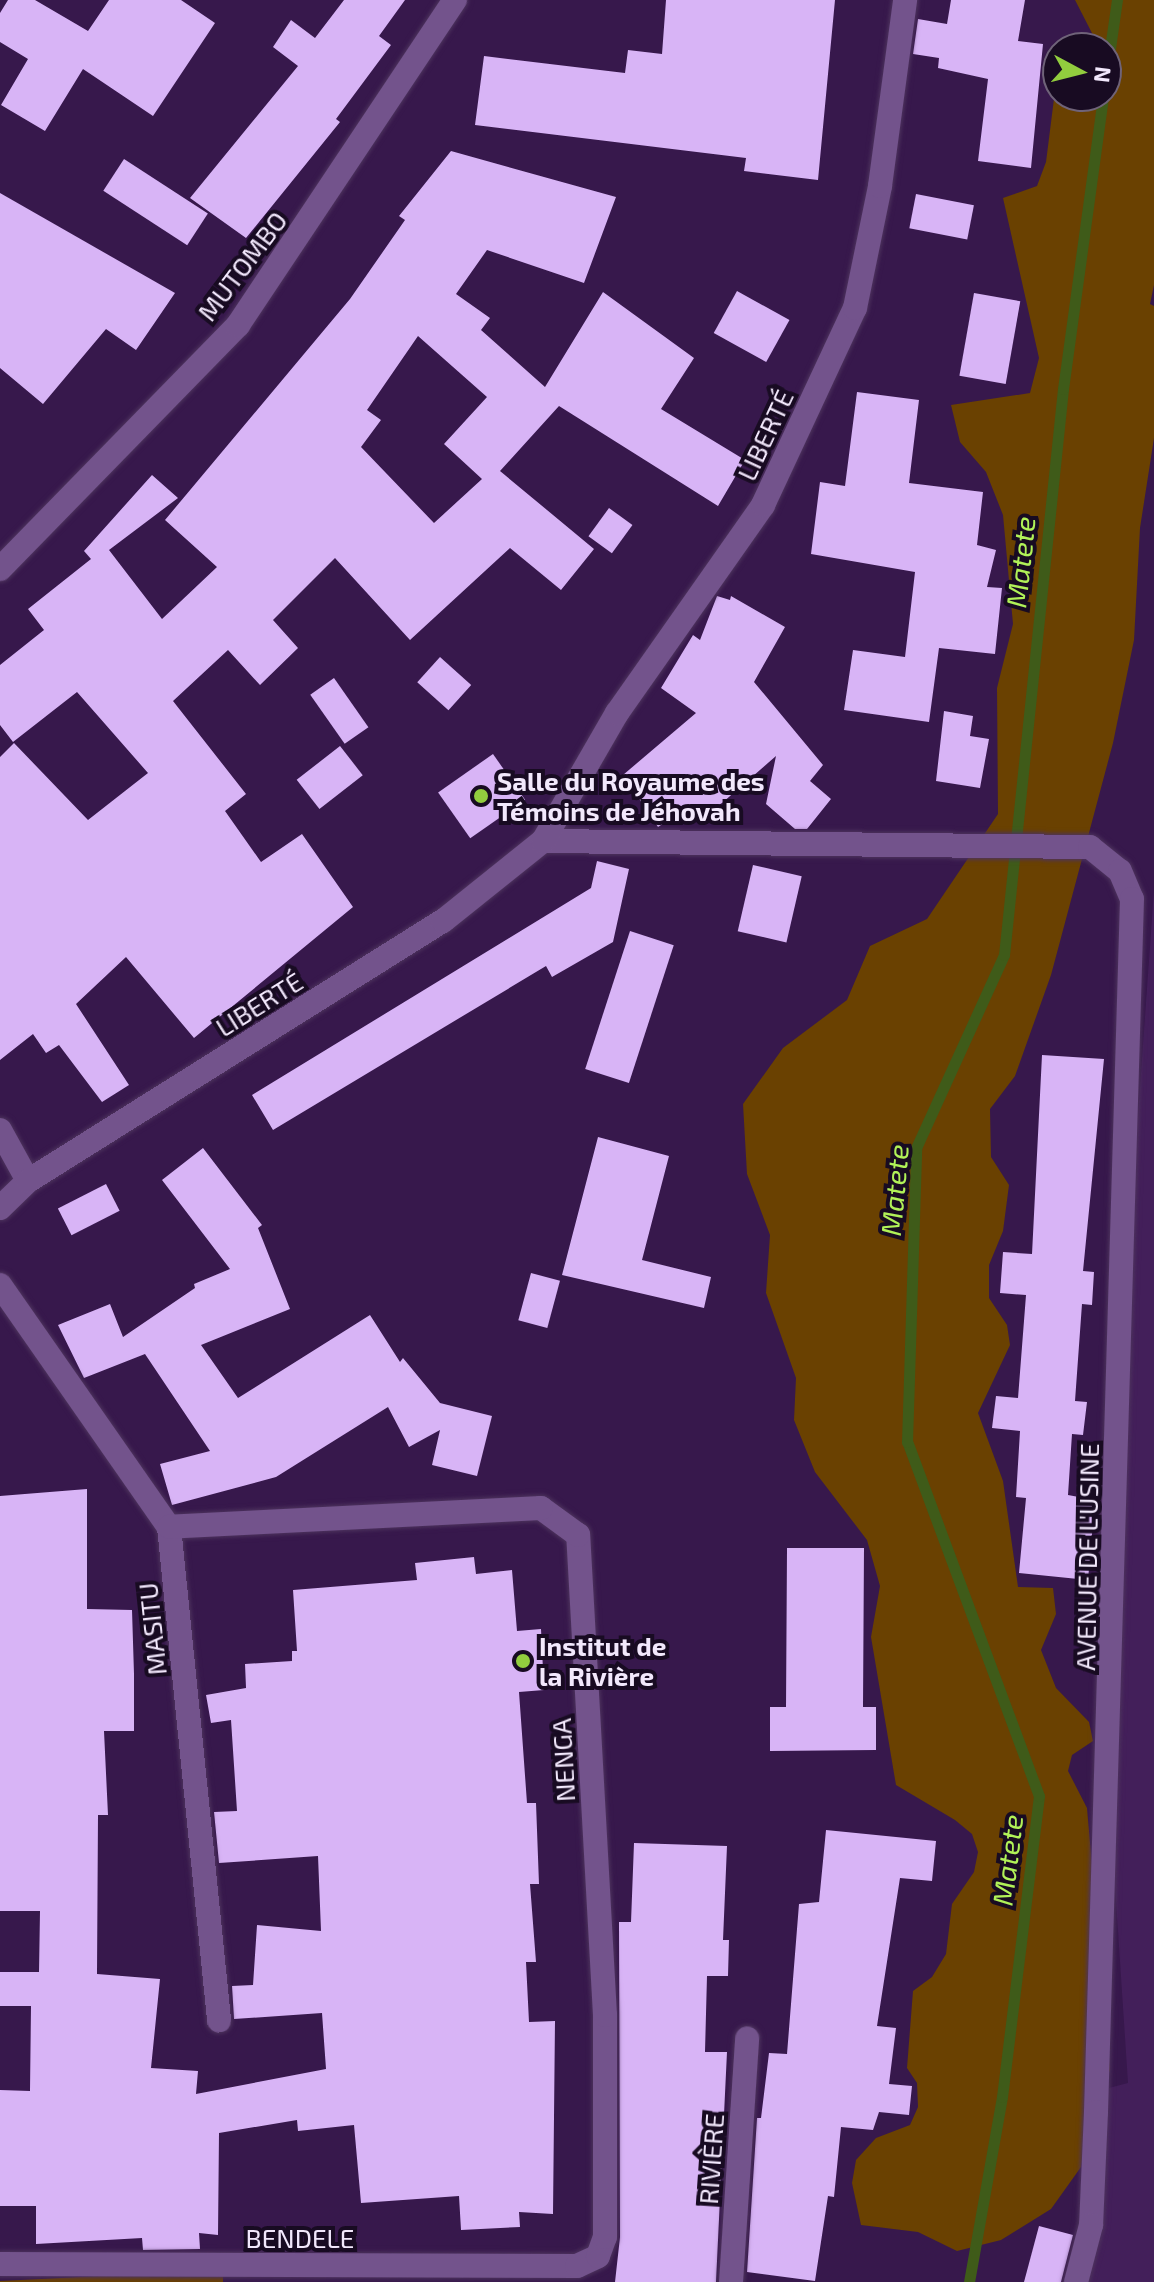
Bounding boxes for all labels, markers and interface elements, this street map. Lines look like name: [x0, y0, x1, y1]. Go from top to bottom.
north arrow: [1042, 32, 1122, 112]
text: N: [1090, 65, 1118, 84]
street label: MUTOMBO: [191, 205, 293, 327]
street label: LIBERTÉ: [731, 385, 799, 485]
water label: Matete: [998, 515, 1042, 609]
place label: Salle du Royaume des Témoins de Jéhovah: [497, 765, 765, 826]
marker: Salle du Royaume des Témoins de Jéhovah: [472, 787, 490, 805]
street label: LIBERTÉ: [210, 965, 308, 1043]
water label: Matete: [873, 1143, 915, 1237]
street label: AVENUE DE L'USINE: [1069, 1443, 1105, 1671]
street label: MASITU: [132, 1581, 172, 1677]
place label: Institut de la Rivière: [539, 1630, 666, 1692]
marker: Institut de la Rivière: [514, 1652, 532, 1670]
street label: NENGA: [545, 1717, 581, 1803]
water label: Matete: [985, 1812, 1029, 1908]
street label: RIVIÈRE: [692, 2113, 730, 2205]
street label: BENDELE: [246, 2222, 354, 2254]

